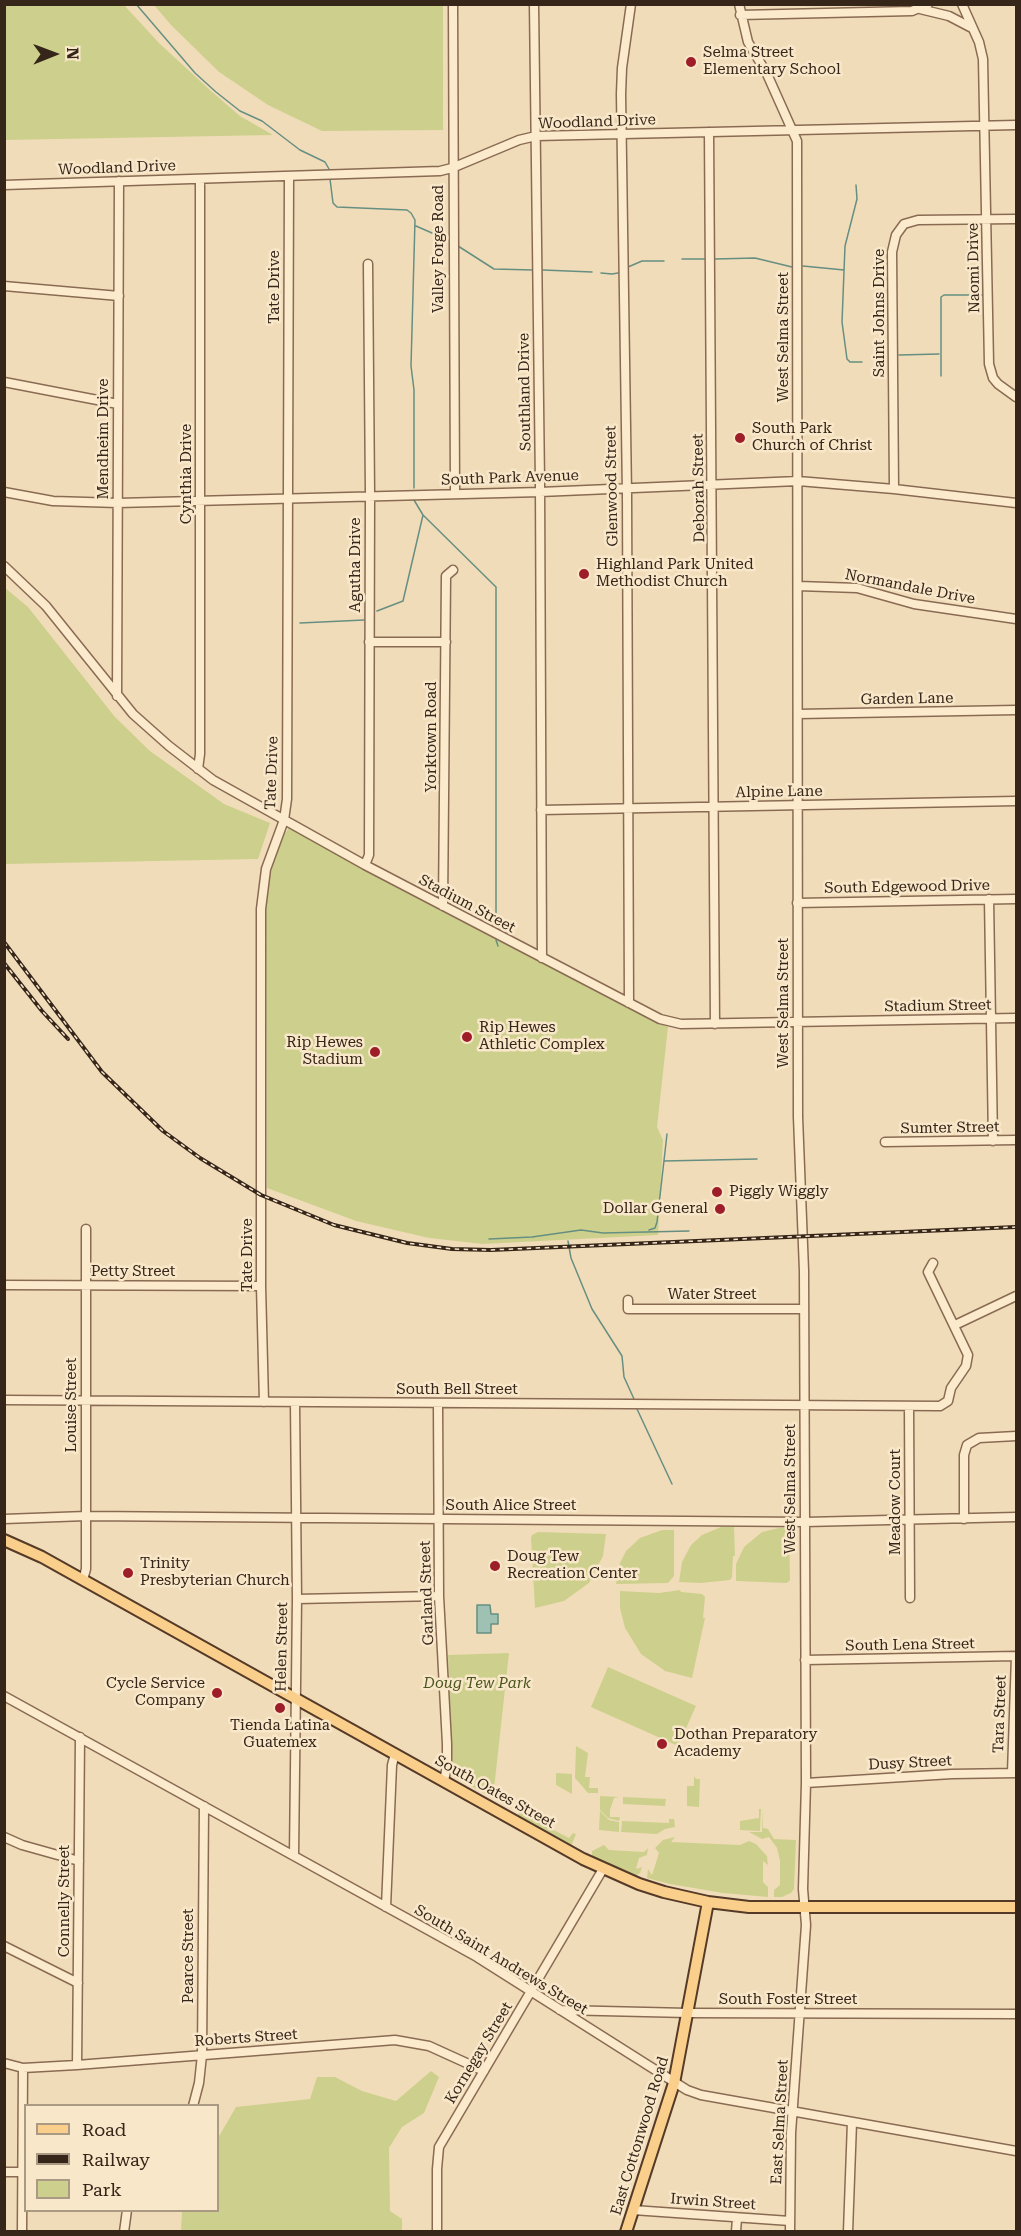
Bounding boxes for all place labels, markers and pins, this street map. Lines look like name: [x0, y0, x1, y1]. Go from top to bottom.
place label: Selma Street Elementary School: [703, 44, 841, 79]
marker: Selma Street Elementary School: [684, 55, 698, 69]
place label: South Park Church of Christ: [752, 420, 872, 455]
marker: South Park Church of Christ: [733, 431, 747, 445]
place label: Highland Park United Methodist Church: [596, 556, 754, 591]
marker: Highland Park United Methodist Church: [577, 567, 591, 581]
place label: Rip Hewes Athletic Complex: [479, 1019, 605, 1054]
marker: Rip Hewes Athletic Complex: [460, 1030, 474, 1044]
place label: Rip Hewes Stadium: [286, 1034, 363, 1069]
marker: Rip Hewes Stadium: [368, 1045, 382, 1059]
place label: Piggly Wiggly: [729, 1183, 829, 1201]
marker: Piggly Wiggly: [710, 1185, 724, 1199]
place label: Dollar General: [603, 1200, 708, 1218]
marker: Dollar General: [713, 1202, 727, 1216]
place label: Doug Tew Recreation Center: [507, 1548, 638, 1583]
place label: Trinity Presbyterian Church: [140, 1555, 290, 1590]
marker: Doug Tew Recreation Center: [488, 1559, 502, 1573]
marker: Trinity Presbyterian Church: [121, 1566, 135, 1580]
place label: Cycle Service Company: [106, 1675, 205, 1710]
marker: Cycle Service Company: [210, 1686, 224, 1700]
marker: Tienda Latina Guatemex: [273, 1701, 287, 1715]
place label: Tienda Latina Guatemex: [230, 1717, 330, 1752]
place label: Dothan Preparatory Academy: [674, 1726, 817, 1761]
marker: Dothan Preparatory Academy: [655, 1737, 669, 1751]

